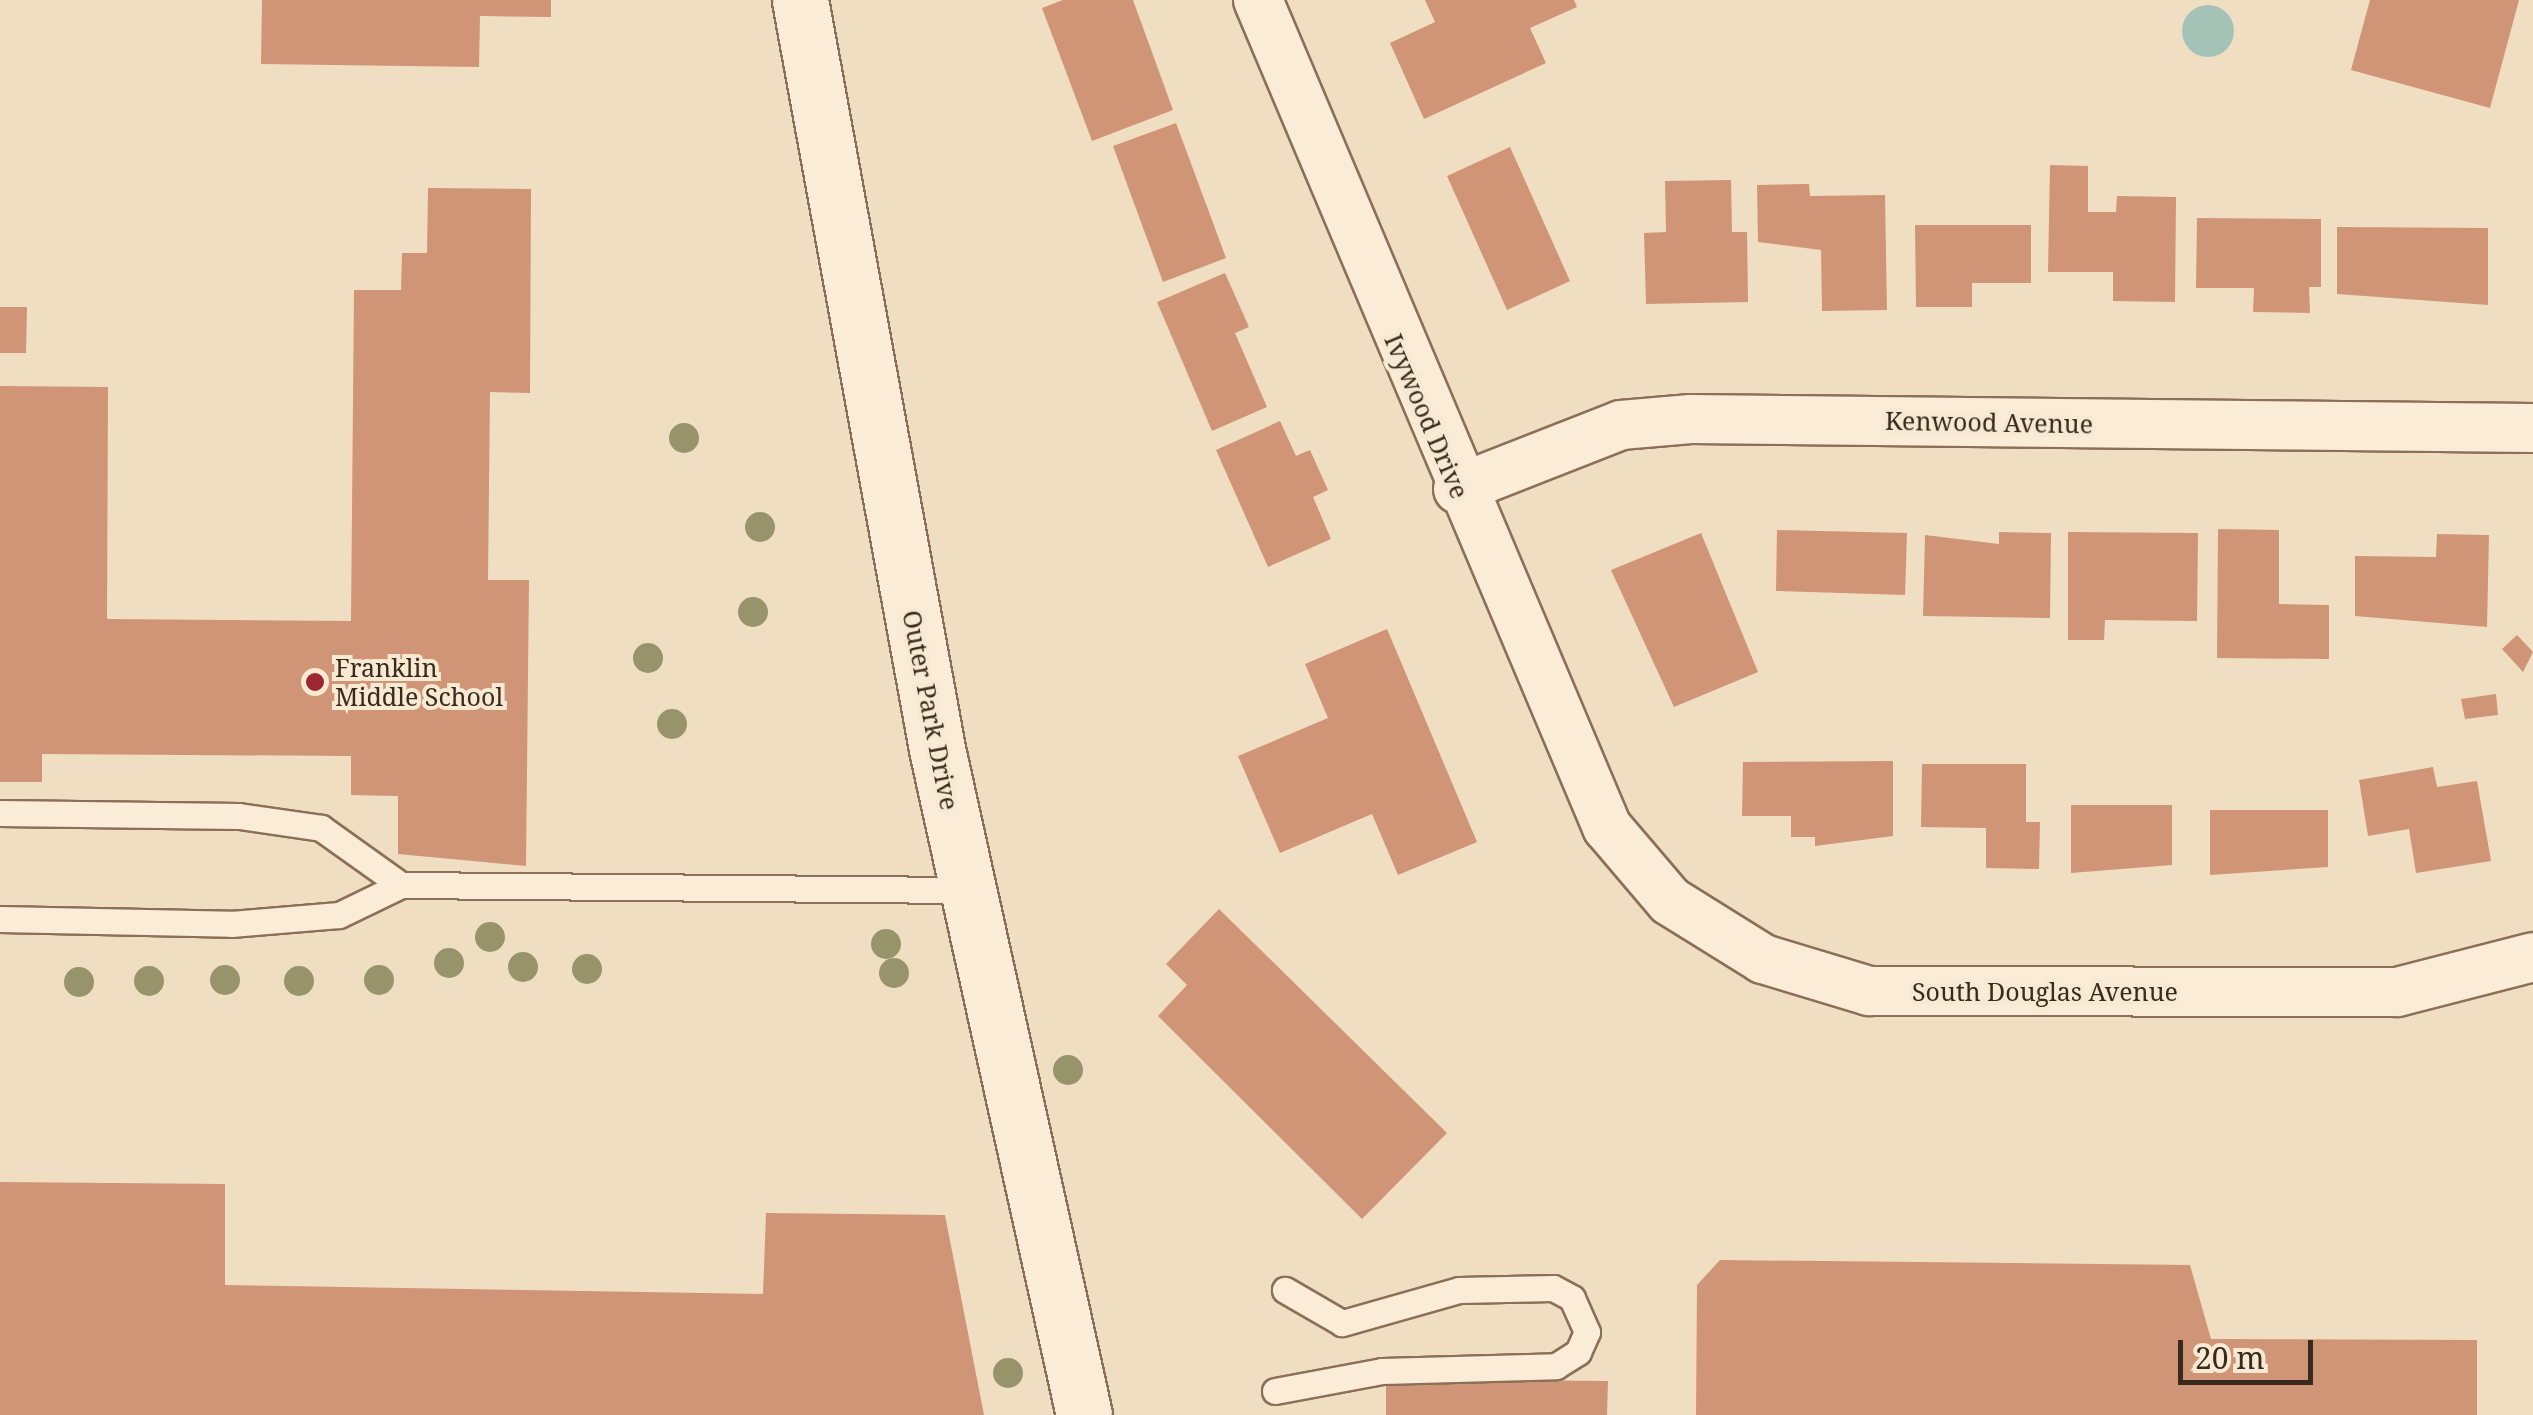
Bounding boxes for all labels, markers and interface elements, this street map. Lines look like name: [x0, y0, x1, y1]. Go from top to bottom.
street label: Ivywood Drive: [1379, 329, 1475, 503]
street label: Kenwood Avenue: [1885, 405, 2093, 439]
street label: Outer Park Drive: [897, 608, 965, 812]
place label: Franklin Middle School: [335, 653, 503, 712]
marker: Franklin Middle School: [304, 671, 326, 693]
street label: South Douglas Avenue: [1912, 976, 2178, 1006]
scale bar: [2183, 1320, 2318, 1382]
text: 20 m: [2195, 1337, 2265, 1378]

